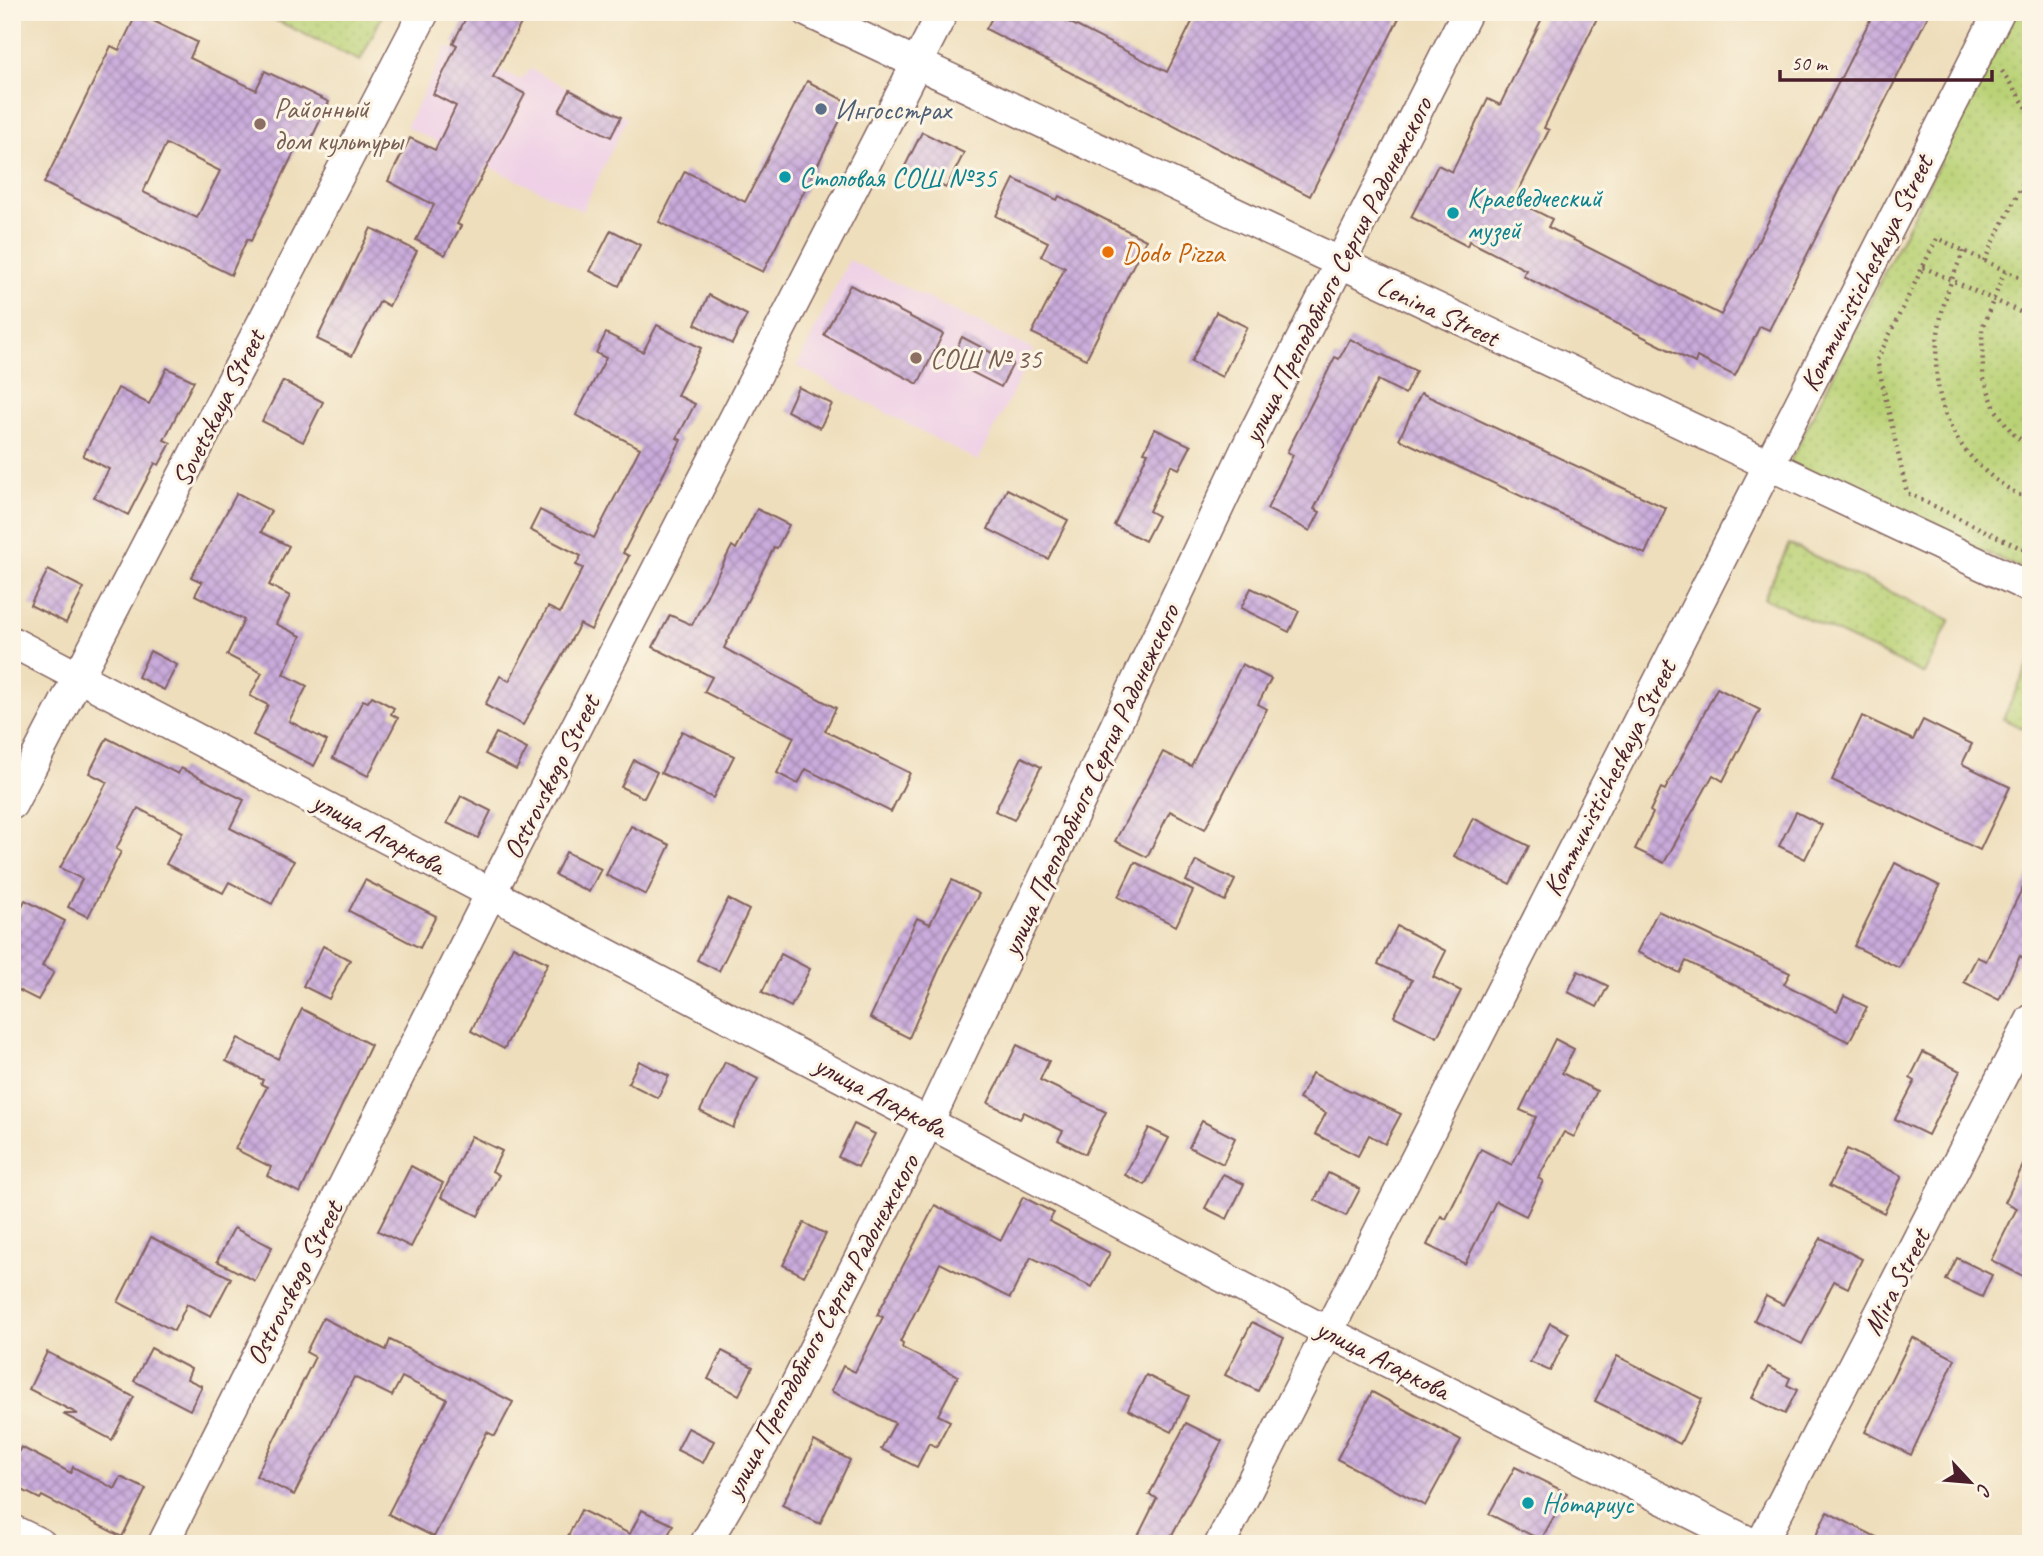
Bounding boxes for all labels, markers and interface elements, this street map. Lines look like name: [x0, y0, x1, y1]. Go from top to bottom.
scale bar: [1780, 38, 1992, 82]
text: 50 m: [1791, 50, 1829, 76]
street label: улица Преподобного Сергия Радонежского: [1233, 89, 1441, 451]
place label: Районный дом культуры: [274, 91, 405, 158]
place label: Ингосстрах: [835, 92, 953, 127]
marker: Ингосстрах: [813, 101, 829, 117]
marker: Районный дом культуры: [252, 116, 268, 132]
street label: Kommunisticheskaya Street: [1791, 147, 1942, 397]
place label: Столовая СОШ №35: [799, 160, 998, 195]
marker: Столовая СОШ №35: [777, 169, 793, 185]
place label: Краеведческий музей: [1467, 180, 1603, 247]
marker: Краеведческий музей: [1445, 205, 1461, 221]
place label: Dodo Pizza: [1122, 235, 1226, 270]
marker: Dodo Pizza: [1100, 244, 1116, 260]
street label: Lenina Street: [1372, 268, 1507, 356]
street label: Sovetskaya Street: [164, 321, 274, 492]
place label: СОШ № 35: [930, 341, 1043, 376]
marker: СОШ № 35: [908, 350, 924, 366]
street label: улица Преподобного Сергия Радонежского: [992, 597, 1188, 963]
street label: Kommunisticheskaya Street: [1534, 652, 1685, 902]
street label: Ostrovskogo Street: [495, 687, 608, 865]
street label: улица Агаркова: [305, 783, 453, 884]
street label: улица Агаркова: [807, 1046, 955, 1147]
street label: улица Преподобного Сергия Радонежского: [714, 1146, 928, 1505]
street label: Ostrovskogo Street: [238, 1193, 351, 1371]
street label: Mira Street: [1854, 1221, 1939, 1341]
street label: улица Агаркова: [1309, 1310, 1458, 1409]
north arrow: [1934, 1448, 2004, 1518]
text: С: [1970, 1480, 1997, 1501]
place label: Нотариус: [1542, 1486, 1635, 1521]
marker: Нотариус: [1520, 1495, 1536, 1511]

